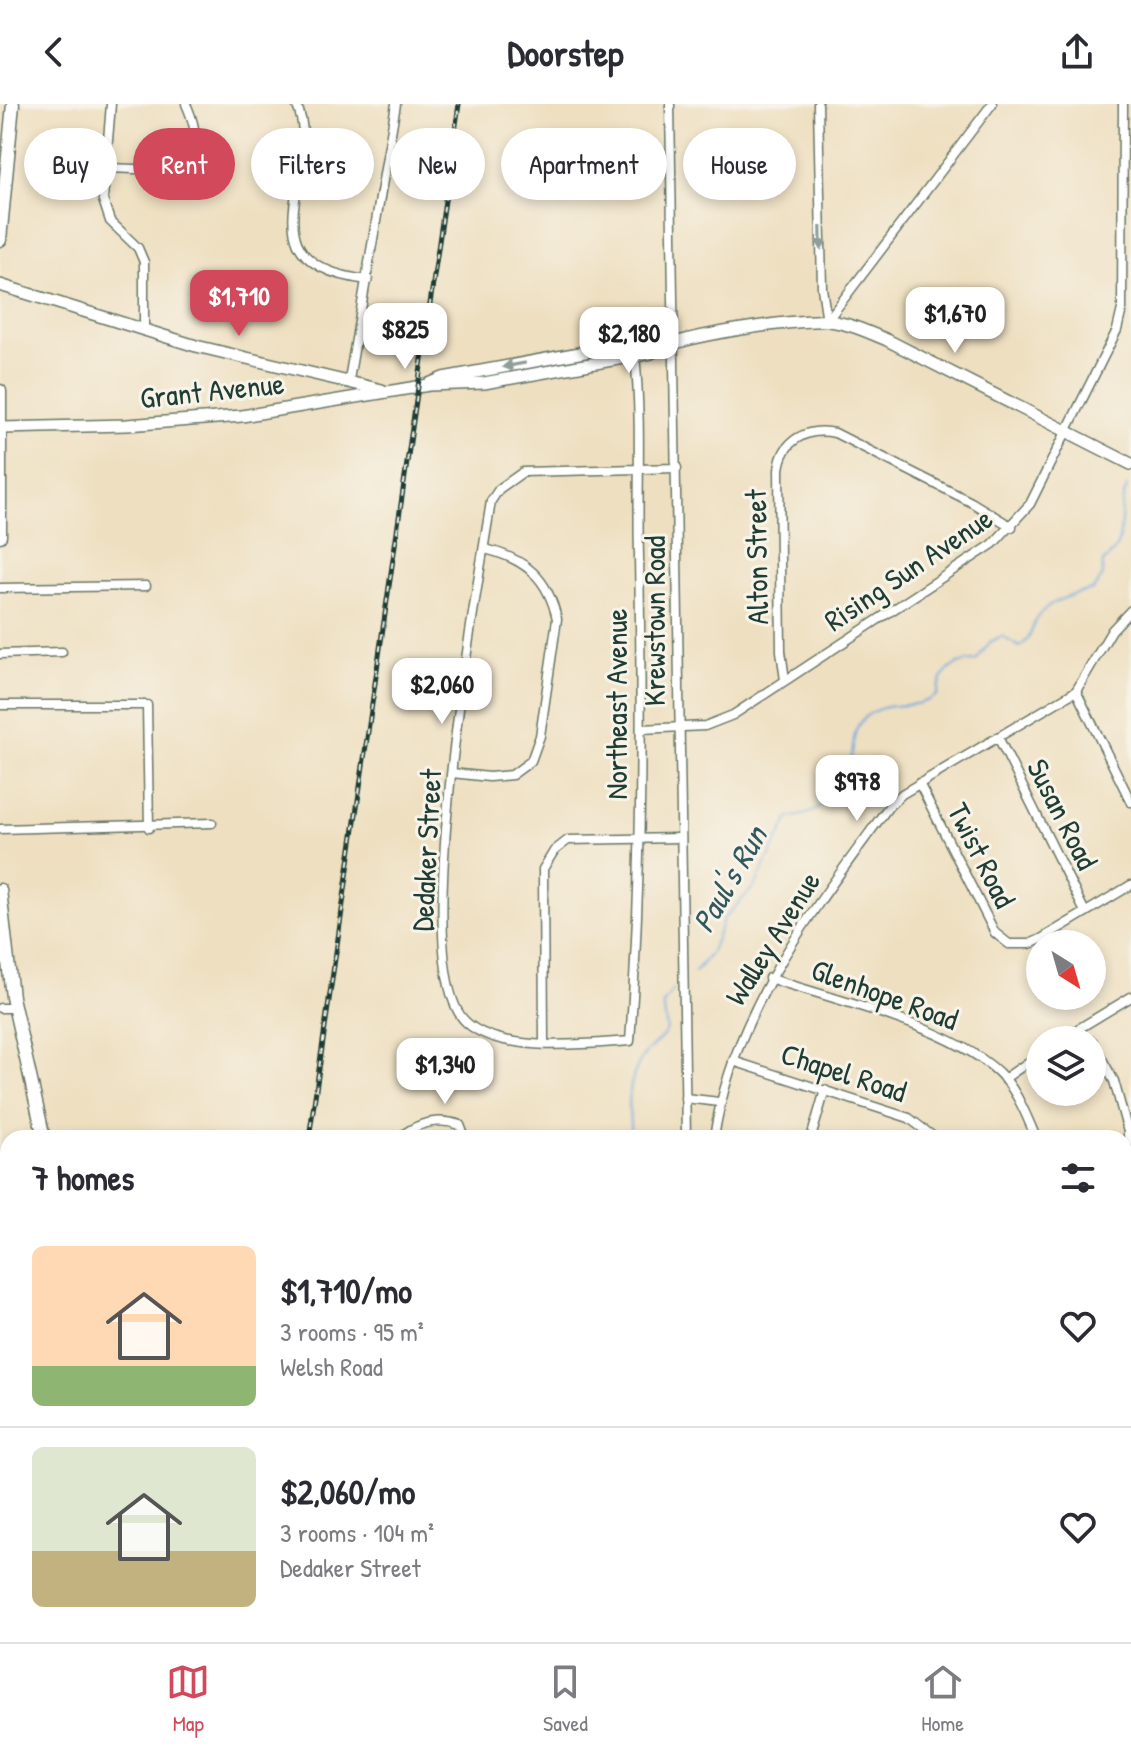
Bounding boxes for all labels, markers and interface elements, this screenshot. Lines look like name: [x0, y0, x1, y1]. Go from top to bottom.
text: Doorstep: [508, 28, 623, 77]
icon: back: [32, 30, 76, 74]
icon: share: [1055, 30, 1099, 74]
chip: Buy: [24, 128, 117, 200]
chip: Rent: [133, 128, 235, 200]
chip: Filters: [251, 128, 374, 200]
chip: New: [390, 128, 485, 200]
chip: Apartment: [501, 128, 667, 200]
chip: House: [683, 128, 796, 200]
one-way arrow: [815, 226, 828, 251]
pin: $1,710: [174, 270, 304, 338]
text: $1,710: [208, 278, 270, 313]
pin: $1,670: [890, 287, 1020, 355]
text: $1,670: [924, 295, 986, 330]
pin: $825: [358, 303, 452, 371]
pin: $2,180: [564, 307, 694, 375]
text: $825: [381, 311, 429, 346]
text: $2,180: [598, 315, 660, 350]
one-way arrow: [501, 360, 526, 372]
street label: Grant Avenue: [138, 363, 286, 417]
street label: Alton Street: [735, 488, 777, 625]
street label: Rising Sun Avenue: [816, 498, 1000, 640]
street label: Krewstown Road: [634, 535, 674, 706]
street label: Northeast Avenue: [596, 608, 636, 800]
pin: $2,060: [377, 658, 507, 726]
text: $2,060: [410, 666, 474, 701]
street label: Susan Road: [1018, 752, 1108, 876]
pin: $978: [810, 755, 904, 823]
text: $978: [834, 763, 880, 798]
street label: Dedaker Street: [402, 767, 450, 932]
street label: Twist Road: [939, 796, 1026, 915]
water label: Paul's Run: [681, 816, 778, 940]
street label: Walley Avenue: [715, 863, 829, 1013]
north arrow: [1026, 930, 1106, 1010]
map controls: [1026, 930, 1106, 1106]
street label: Glenhope Road: [806, 949, 964, 1039]
button: layers: [1026, 1026, 1106, 1106]
street label: Chapel Road: [776, 1033, 912, 1111]
pin: $1,340: [380, 1038, 510, 1106]
text: $1,340: [415, 1046, 475, 1081]
text: 7 homes: [32, 1155, 134, 1201]
icon: filters: [1056, 1156, 1100, 1200]
text: $1,710/mo: [280, 1268, 412, 1314]
icon: home: [96, 1278, 192, 1374]
icon: heart: [1056, 1304, 1100, 1348]
text: 3 rooms · 95 m²: [280, 1314, 424, 1349]
text: Welsh Road: [280, 1349, 383, 1384]
text: $2,060/mo: [280, 1469, 415, 1515]
icon: home: [96, 1479, 192, 1575]
icon: heart: [1056, 1505, 1100, 1549]
text: 3 rooms · 104 m²: [280, 1515, 434, 1550]
text: Dedaker Street: [280, 1550, 421, 1585]
tab: Map: [166, 1660, 210, 1738]
tab: Saved: [543, 1660, 588, 1738]
tab: Home: [921, 1660, 965, 1738]

